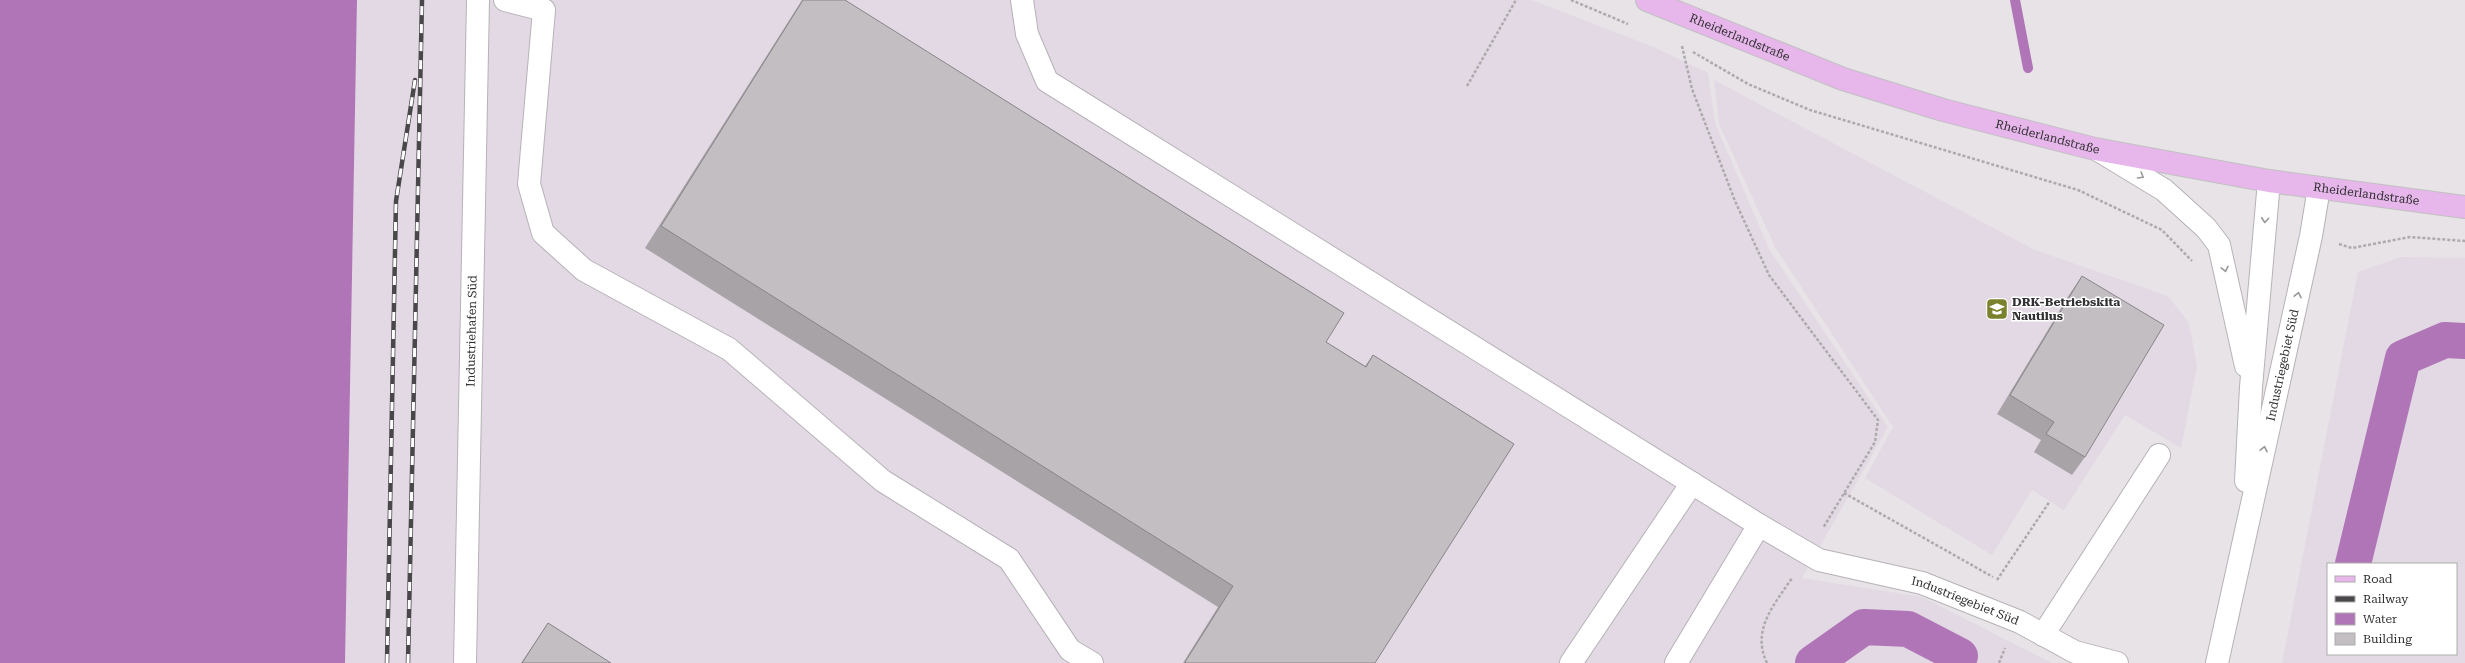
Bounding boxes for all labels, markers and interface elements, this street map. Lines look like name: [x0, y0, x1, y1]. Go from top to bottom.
street label: Rheiderlandstraße: [1687, 11, 1792, 64]
street label: Rheiderlandstraße: [1994, 117, 2101, 157]
one-way arrow: [2137, 171, 2144, 179]
street label: Rheiderlandstraße: [2312, 180, 2421, 208]
one-way arrow: [2261, 217, 2270, 223]
one-way arrow: [2220, 266, 2228, 272]
street label: Industriehafen Süd: [463, 275, 480, 387]
one-way arrow: [2293, 292, 2302, 299]
place label: DRK-Betriebskita Nautilus: [2012, 295, 2120, 323]
school or university icon: DRK-Betriebskita Nautilus: [1984, 296, 2010, 322]
street label: Industriegebiet Süd: [2263, 308, 2302, 422]
one-way arrow: [2259, 446, 2267, 452]
legend: [2327, 563, 2457, 655]
text: Road: [2363, 572, 2393, 586]
street label: Industriegebiet Süd: [1910, 574, 2021, 628]
text: Railway: [2363, 592, 2409, 606]
text: Water: [2363, 612, 2397, 626]
text: Building: [2363, 632, 2412, 646]

